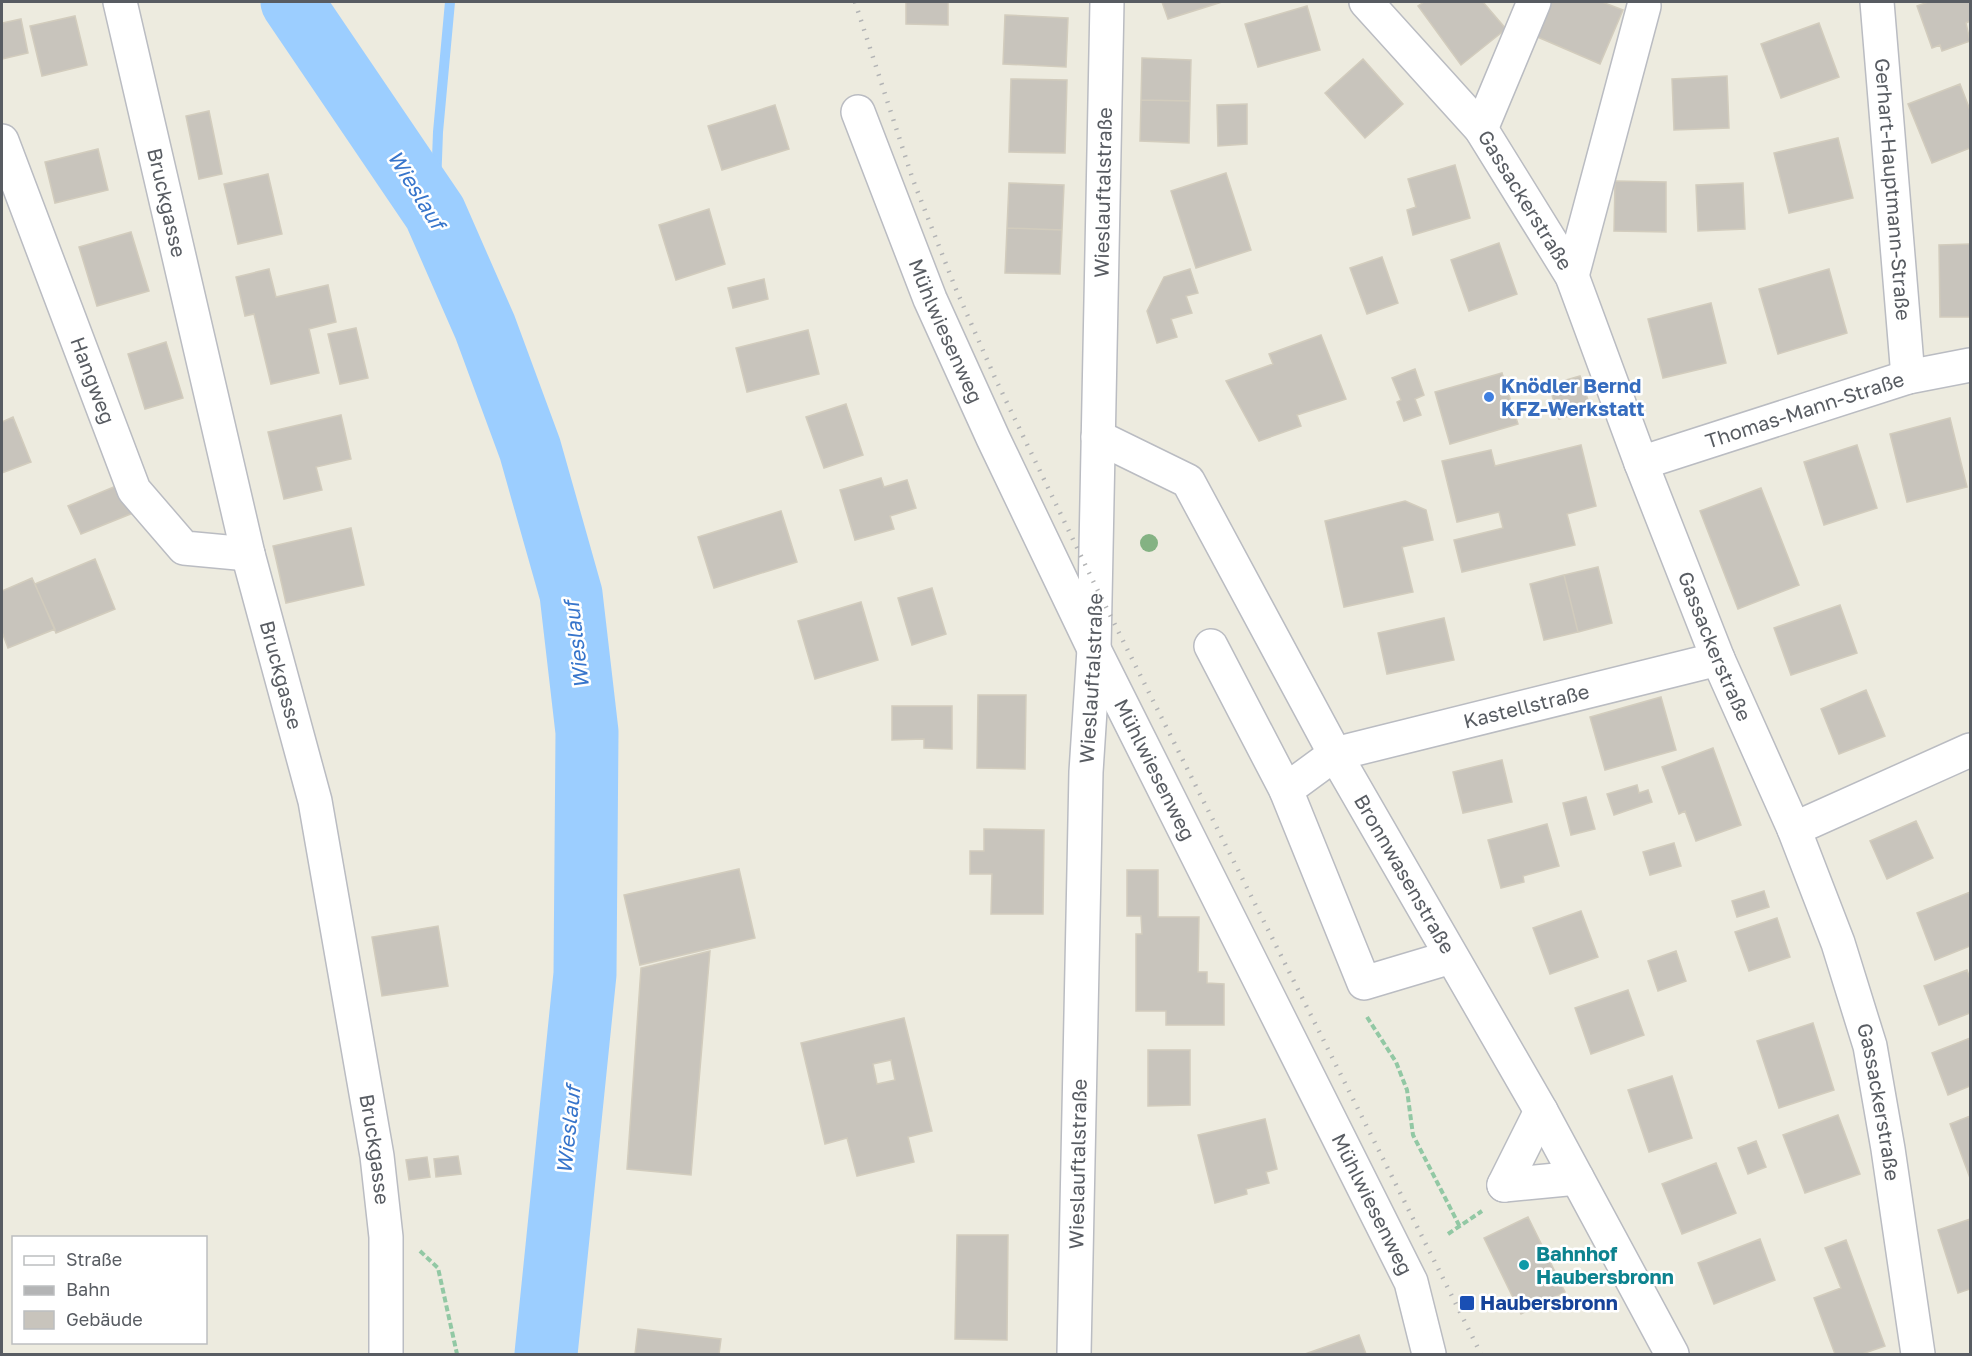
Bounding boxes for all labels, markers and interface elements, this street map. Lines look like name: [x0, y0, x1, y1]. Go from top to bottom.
street label: Gerhart-Hauptmann-Straße: [1871, 57, 1916, 321]
street label: Wieslauftalstraße: [1088, 107, 1116, 278]
street label: Gassackerstraße: [1474, 125, 1578, 274]
street label: Bruckgasse: [143, 145, 192, 260]
water label: Wieslauf: [382, 145, 453, 237]
street label: Mühlwiesenweg: [905, 255, 989, 407]
street label: Hangweg: [66, 333, 121, 427]
street label: Thomas-Mann-Straße: [1702, 366, 1907, 453]
place label: Knödler Bernd KFZ-Werkstatt: [1501, 373, 1644, 420]
marker: Knödler Bernd KFZ-Werkstatt: [1482, 390, 1496, 404]
street label: Gassackerstraße: [1674, 568, 1757, 725]
street label: Wieslauftalstraße: [1074, 593, 1106, 764]
water label: Wieslauf: [557, 597, 594, 690]
street label: Bruckgasse: [256, 618, 308, 732]
street label: Kastellstraße: [1461, 678, 1592, 733]
street label: Mühlwiesenweg: [1110, 695, 1201, 844]
street label: Bronnwasenstraße: [1350, 790, 1461, 958]
street label: Gassackerstraße: [1853, 1020, 1905, 1182]
street label: Wieslauftalstraße: [1063, 1078, 1091, 1250]
water label: Wieslauf: [550, 1081, 586, 1175]
street label: Bruckgasse: [355, 1092, 395, 1206]
street label: Mühlwiesenweg: [1328, 1129, 1418, 1279]
legend: [12, 1236, 207, 1344]
place label: Bahnhof Haubersbronn: [1536, 1241, 1674, 1288]
text: Straße: [66, 1248, 122, 1270]
marker: Bahnhof Haubersbronn: [1517, 1258, 1531, 1272]
text: Bahn: [66, 1278, 110, 1300]
place label: Haubersbronn: [1480, 1290, 1618, 1314]
marker: Haubersbronn: [1458, 1294, 1476, 1312]
text: Gebäude: [66, 1308, 143, 1330]

